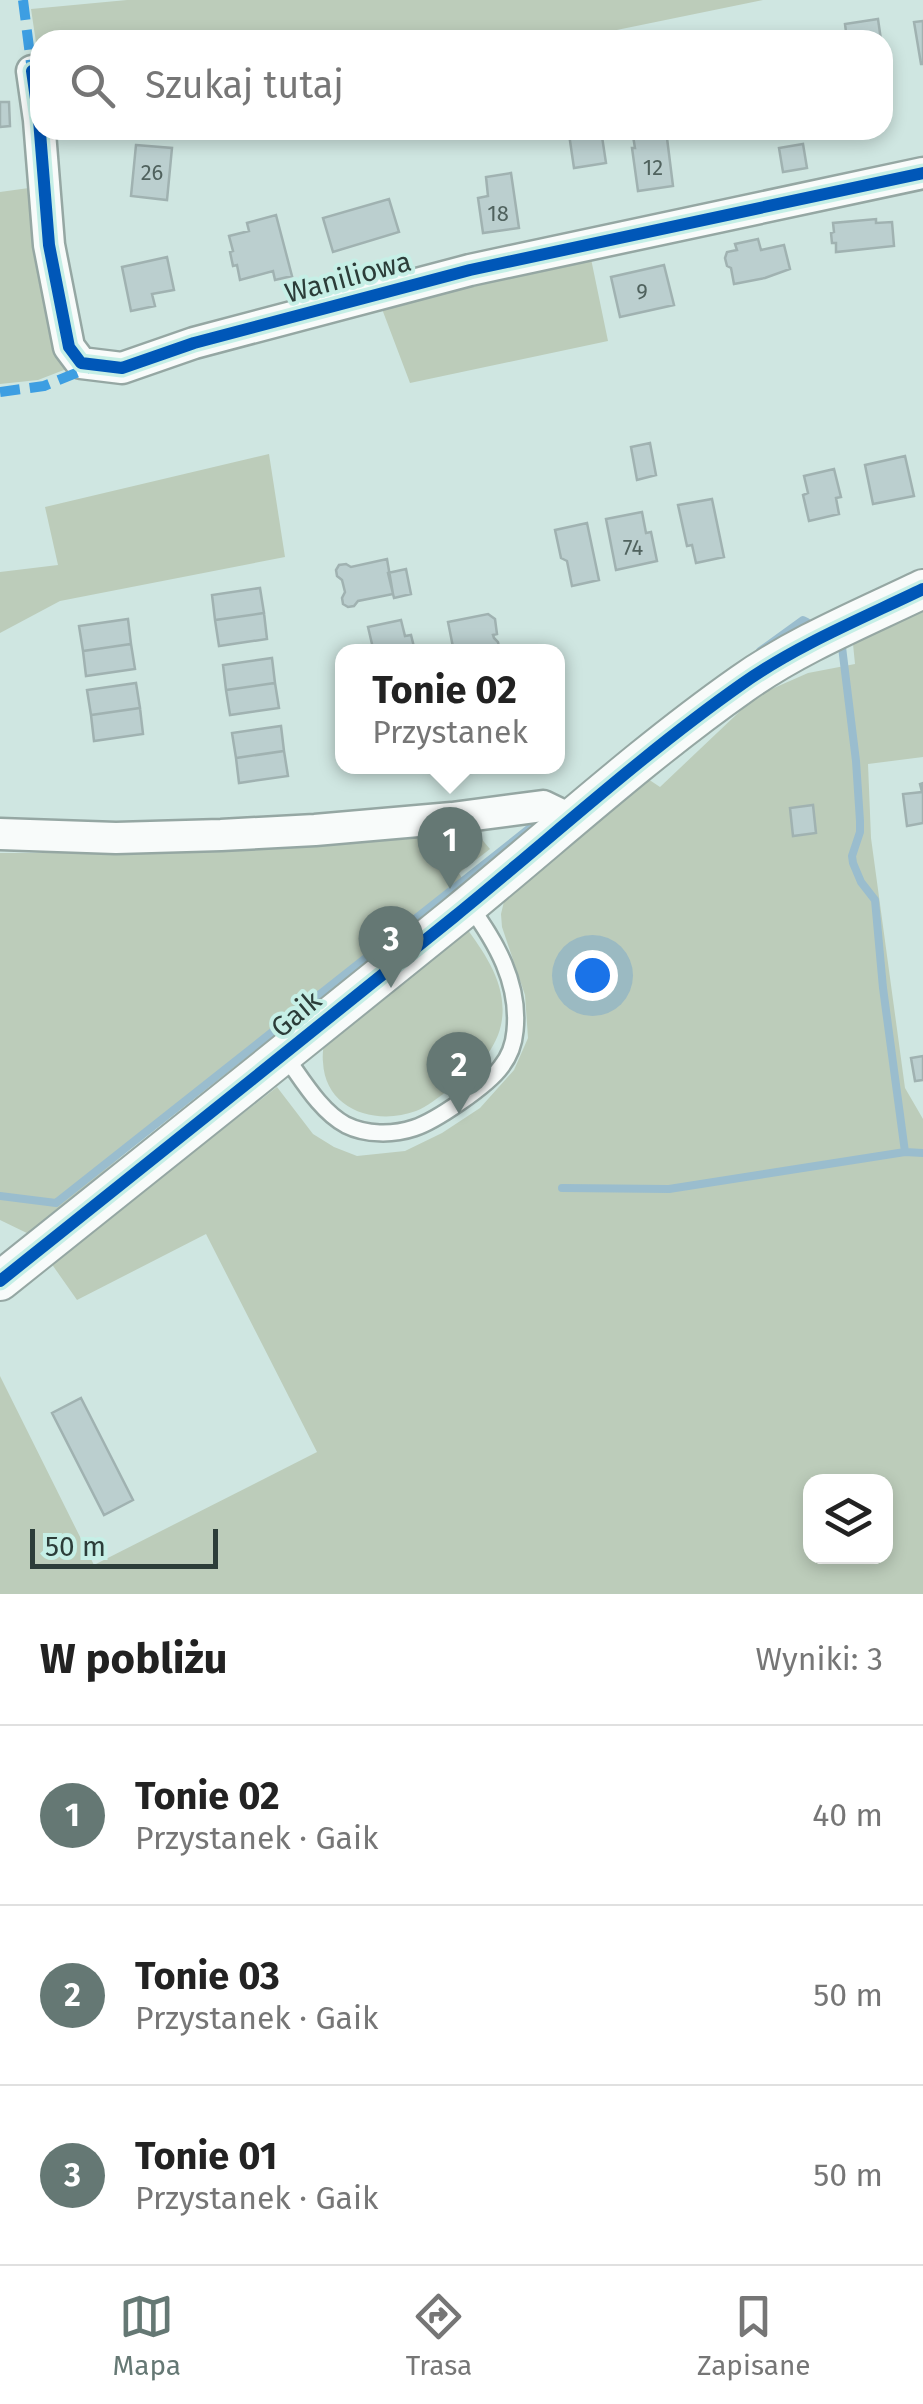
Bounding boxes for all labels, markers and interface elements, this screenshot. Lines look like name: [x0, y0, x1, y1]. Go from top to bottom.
search box: [30, 30, 893, 140]
icon: search: [65, 58, 120, 113]
text: Szukaj tutaj: [145, 62, 344, 108]
house number: 12: [643, 154, 663, 181]
house number: 26: [141, 159, 163, 186]
house number: 18: [487, 200, 509, 227]
street label: Waniliowa: [281, 244, 415, 310]
house number: 9: [636, 278, 648, 305]
house number: 74: [623, 534, 644, 561]
popup: [335, 644, 565, 774]
text: Tonie 02: [372, 667, 517, 713]
text: Przystanek: [372, 713, 528, 751]
pin: 1: [418, 806, 482, 889]
pin: 3: [358, 906, 424, 988]
your location: [567, 950, 618, 1001]
street label: Gaik: [264, 983, 328, 1044]
pin: 2: [426, 1032, 492, 1114]
map controls: [803, 1474, 893, 1564]
button: layers: [803, 1474, 893, 1564]
scale bar: [30, 1524, 218, 1568]
text: 50 m: [45, 1530, 106, 1563]
text: W pobliżu: [40, 1634, 227, 1684]
text: Wyniki: 3: [756, 1640, 883, 1678]
text: Tonie 02: [135, 1773, 280, 1819]
text: 1: [65, 1796, 80, 1834]
text: 40 m: [812, 1796, 883, 1834]
text: Przystanek · Gaik: [135, 1819, 378, 1857]
text: Tonie 03: [135, 1953, 280, 1999]
text: 2: [64, 1976, 81, 2014]
text: 50 m: [813, 1976, 883, 2014]
text: Przystanek · Gaik: [135, 1999, 378, 2037]
text: Tonie 01: [135, 2133, 277, 2179]
text: 3: [64, 2156, 81, 2194]
text: 50 m: [813, 2156, 883, 2194]
text: Przystanek · Gaik: [135, 2179, 378, 2217]
tab: Mapa: [112, 2289, 181, 2382]
tab: Trasa: [406, 2289, 472, 2382]
tab: Zapisane: [697, 2289, 811, 2382]

